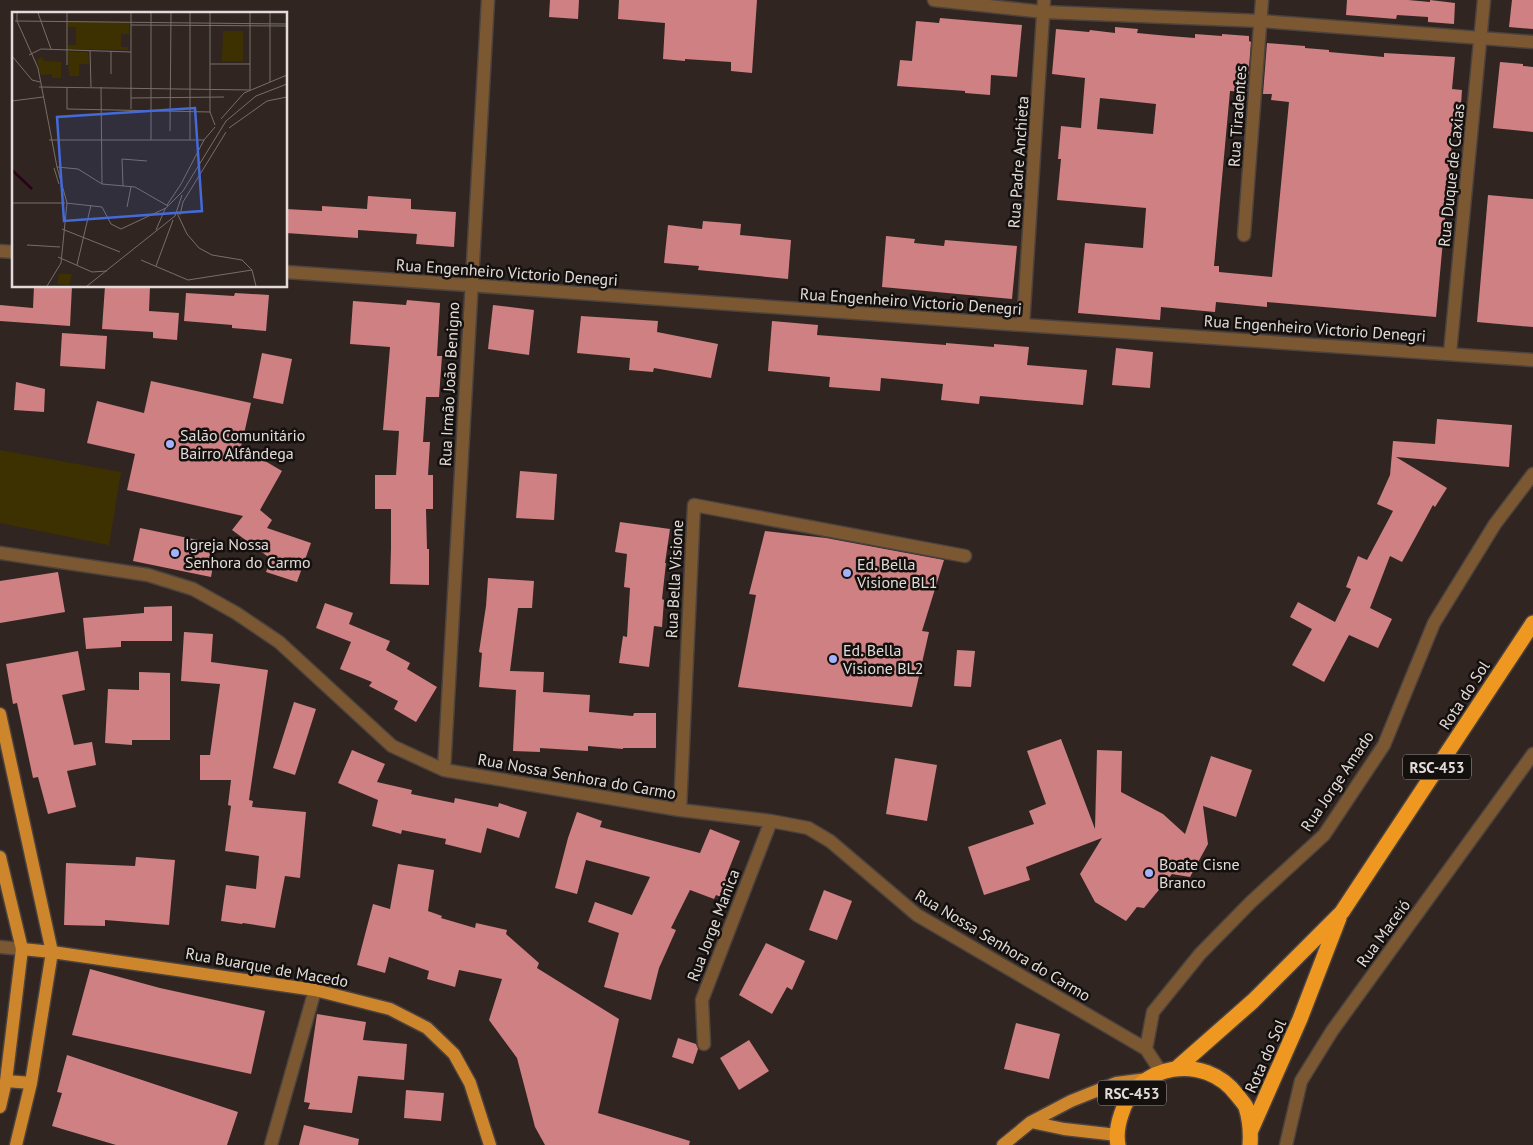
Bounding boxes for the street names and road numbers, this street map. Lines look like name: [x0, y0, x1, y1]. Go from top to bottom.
street label: Rua Tiradentes: [1223, 64, 1251, 167]
street label: Rua Padre Anchieta: [1003, 95, 1033, 229]
street label: Rua Duque de Caxias: [1434, 102, 1468, 248]
street label: Rua Engenheiro Victorio Denegri: [395, 254, 619, 290]
street label: Rua Engenheiro Victorio Denegri: [799, 283, 1023, 319]
street label: Rua Irmão João Benigno: [435, 301, 463, 467]
street label: Rua Engenheiro Victorio Denegri: [1203, 310, 1427, 346]
street label: Rua Bella Visione: [661, 519, 687, 639]
street label: Rota do Sol: [1434, 657, 1494, 733]
street label: Rua Jorge Amado: [1296, 727, 1378, 835]
street label: Rua Nossa Senhora do Carmo: [476, 749, 678, 803]
road number: RSC-453: [1403, 754, 1471, 780]
street label: Rua Jorge Manica: [682, 866, 744, 984]
street label: Rua Nossa Senhora do Carmo: [912, 885, 1094, 1005]
street label: Rua Maceió: [1352, 895, 1414, 971]
street label: Rua Buarque de Macedo: [184, 943, 350, 991]
street label: Rota do Sol: [1240, 1016, 1290, 1096]
road number: RSC-453: [1098, 1080, 1166, 1106]

